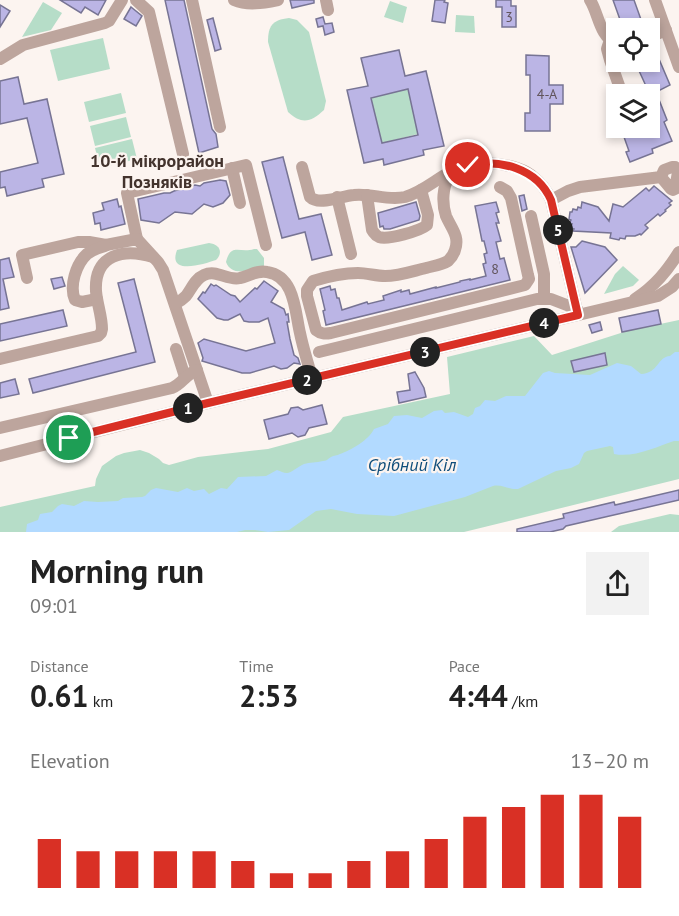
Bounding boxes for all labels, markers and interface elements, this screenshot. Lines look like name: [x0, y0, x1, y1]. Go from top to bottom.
house number: 3: [505, 8, 513, 26]
map controls: [606, 18, 660, 138]
button: locate: [606, 18, 660, 72]
button: layers: [606, 84, 660, 138]
house number: 4-А: [537, 85, 558, 103]
pin: [442, 139, 493, 190]
icon: check: [451, 148, 484, 181]
district label: 10-й мікрорайон Позняків: [90, 149, 224, 193]
pin: 5: [543, 215, 573, 245]
text: 5: [553, 220, 563, 240]
house number: 8: [491, 260, 499, 278]
pin: 4: [529, 308, 559, 338]
text: 4: [539, 313, 549, 333]
pin: 3: [410, 337, 440, 367]
text: 3: [420, 342, 430, 362]
pin: 2: [292, 365, 322, 395]
text: 2: [302, 370, 312, 390]
pin: 1: [173, 393, 203, 423]
text: 1: [183, 398, 193, 418]
pin: [43, 412, 94, 463]
icon: arrive: [52, 421, 85, 454]
water label: Срібний Кіл: [368, 453, 456, 476]
text: Morning run: [30, 549, 204, 592]
button: share: [586, 552, 649, 615]
text: 09:01: [30, 593, 78, 619]
text: Distance: [30, 656, 89, 676]
text: Time: [239, 656, 274, 676]
text: Pace: [449, 656, 480, 676]
text: 0.61: [30, 676, 88, 715]
text: 2:53: [239, 676, 298, 715]
text: 4:44: [449, 676, 508, 715]
text: km: [88, 691, 113, 711]
text: /km: [508, 691, 538, 711]
text: Elevation: [30, 748, 110, 774]
text: 13–20 m: [571, 748, 649, 774]

